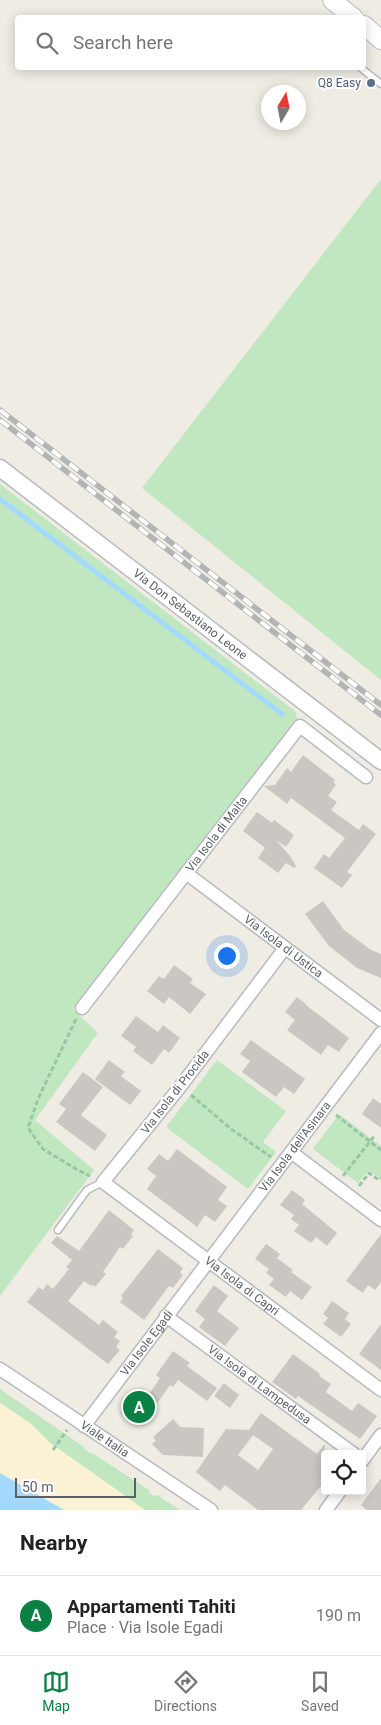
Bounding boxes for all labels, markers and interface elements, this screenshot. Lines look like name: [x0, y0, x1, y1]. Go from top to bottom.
search box: [15, 15, 366, 70]
icon: search: [33, 29, 61, 57]
text: Search here: [73, 31, 173, 54]
place label: Q8 Easy: [318, 76, 361, 90]
marker: Q8 Easy: [365, 77, 377, 89]
north arrow: [261, 85, 306, 130]
street label: Via Don Sebastiano Leone: [131, 566, 250, 663]
street label: Via Isola di Malta: [183, 793, 250, 875]
street label: Via Isola di Ustica: [241, 912, 326, 981]
your location: [214, 943, 240, 969]
street label: Via Isola di Procida: [138, 1047, 212, 1137]
street label: Via Isola dell'Asinara: [256, 1099, 334, 1195]
street label: Via Isola di Capri: [202, 1254, 282, 1318]
street label: Via Isole Egadi: [117, 1307, 176, 1379]
street label: Via Isola di Lampedusa: [205, 1342, 314, 1427]
pin: A: [123, 1388, 155, 1426]
street label: Viale Italia: [78, 1418, 132, 1460]
map controls: [321, 1450, 366, 1495]
button: locate: [321, 1450, 366, 1495]
scale bar: [15, 1475, 136, 1498]
text: 50 m: [22, 1479, 54, 1495]
text: Nearby: [20, 1531, 87, 1555]
text: Appartamenti Tahiti: [67, 1595, 236, 1618]
text: A: [31, 1606, 41, 1625]
text: 190 m: [316, 1606, 361, 1625]
text: Place · Via Isole Egadi: [67, 1618, 223, 1637]
tab: Map: [42, 1668, 70, 1714]
tab: Directions: [154, 1668, 217, 1714]
tab: Saved: [301, 1668, 339, 1714]

